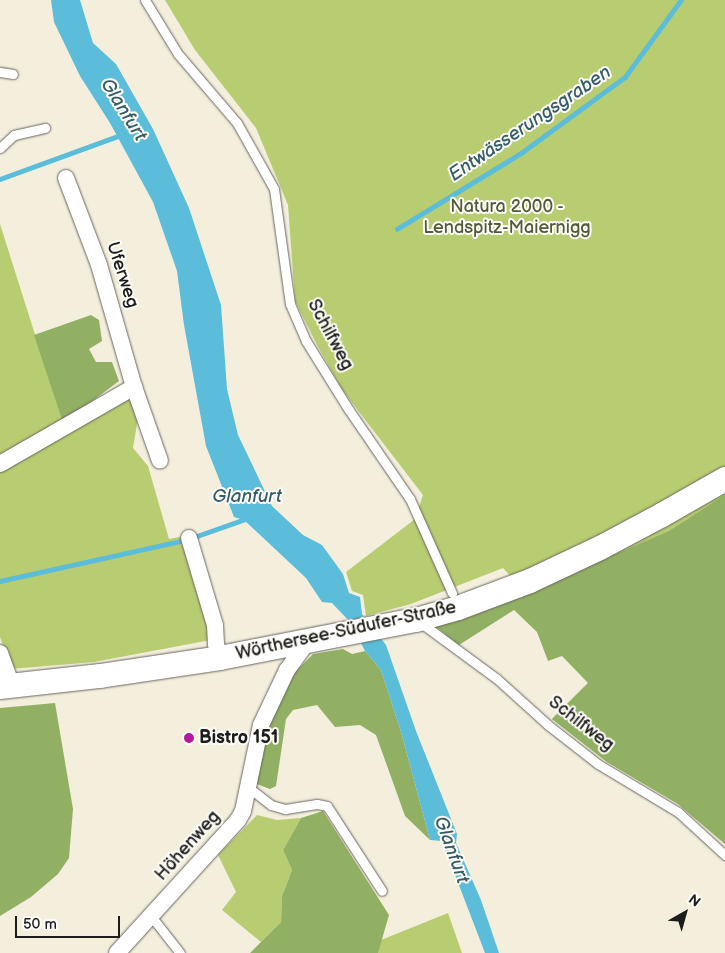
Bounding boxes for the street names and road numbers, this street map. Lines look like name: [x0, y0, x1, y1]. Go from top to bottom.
street label: Uferweg: [101, 239, 143, 311]
street label: Schilfweg: [302, 296, 358, 374]
street label: Wörthersee-Südufer-Straße: [234, 597, 458, 665]
street label: Schilfweg: [544, 692, 618, 756]
street label: Höhenweg: [151, 806, 225, 886]

